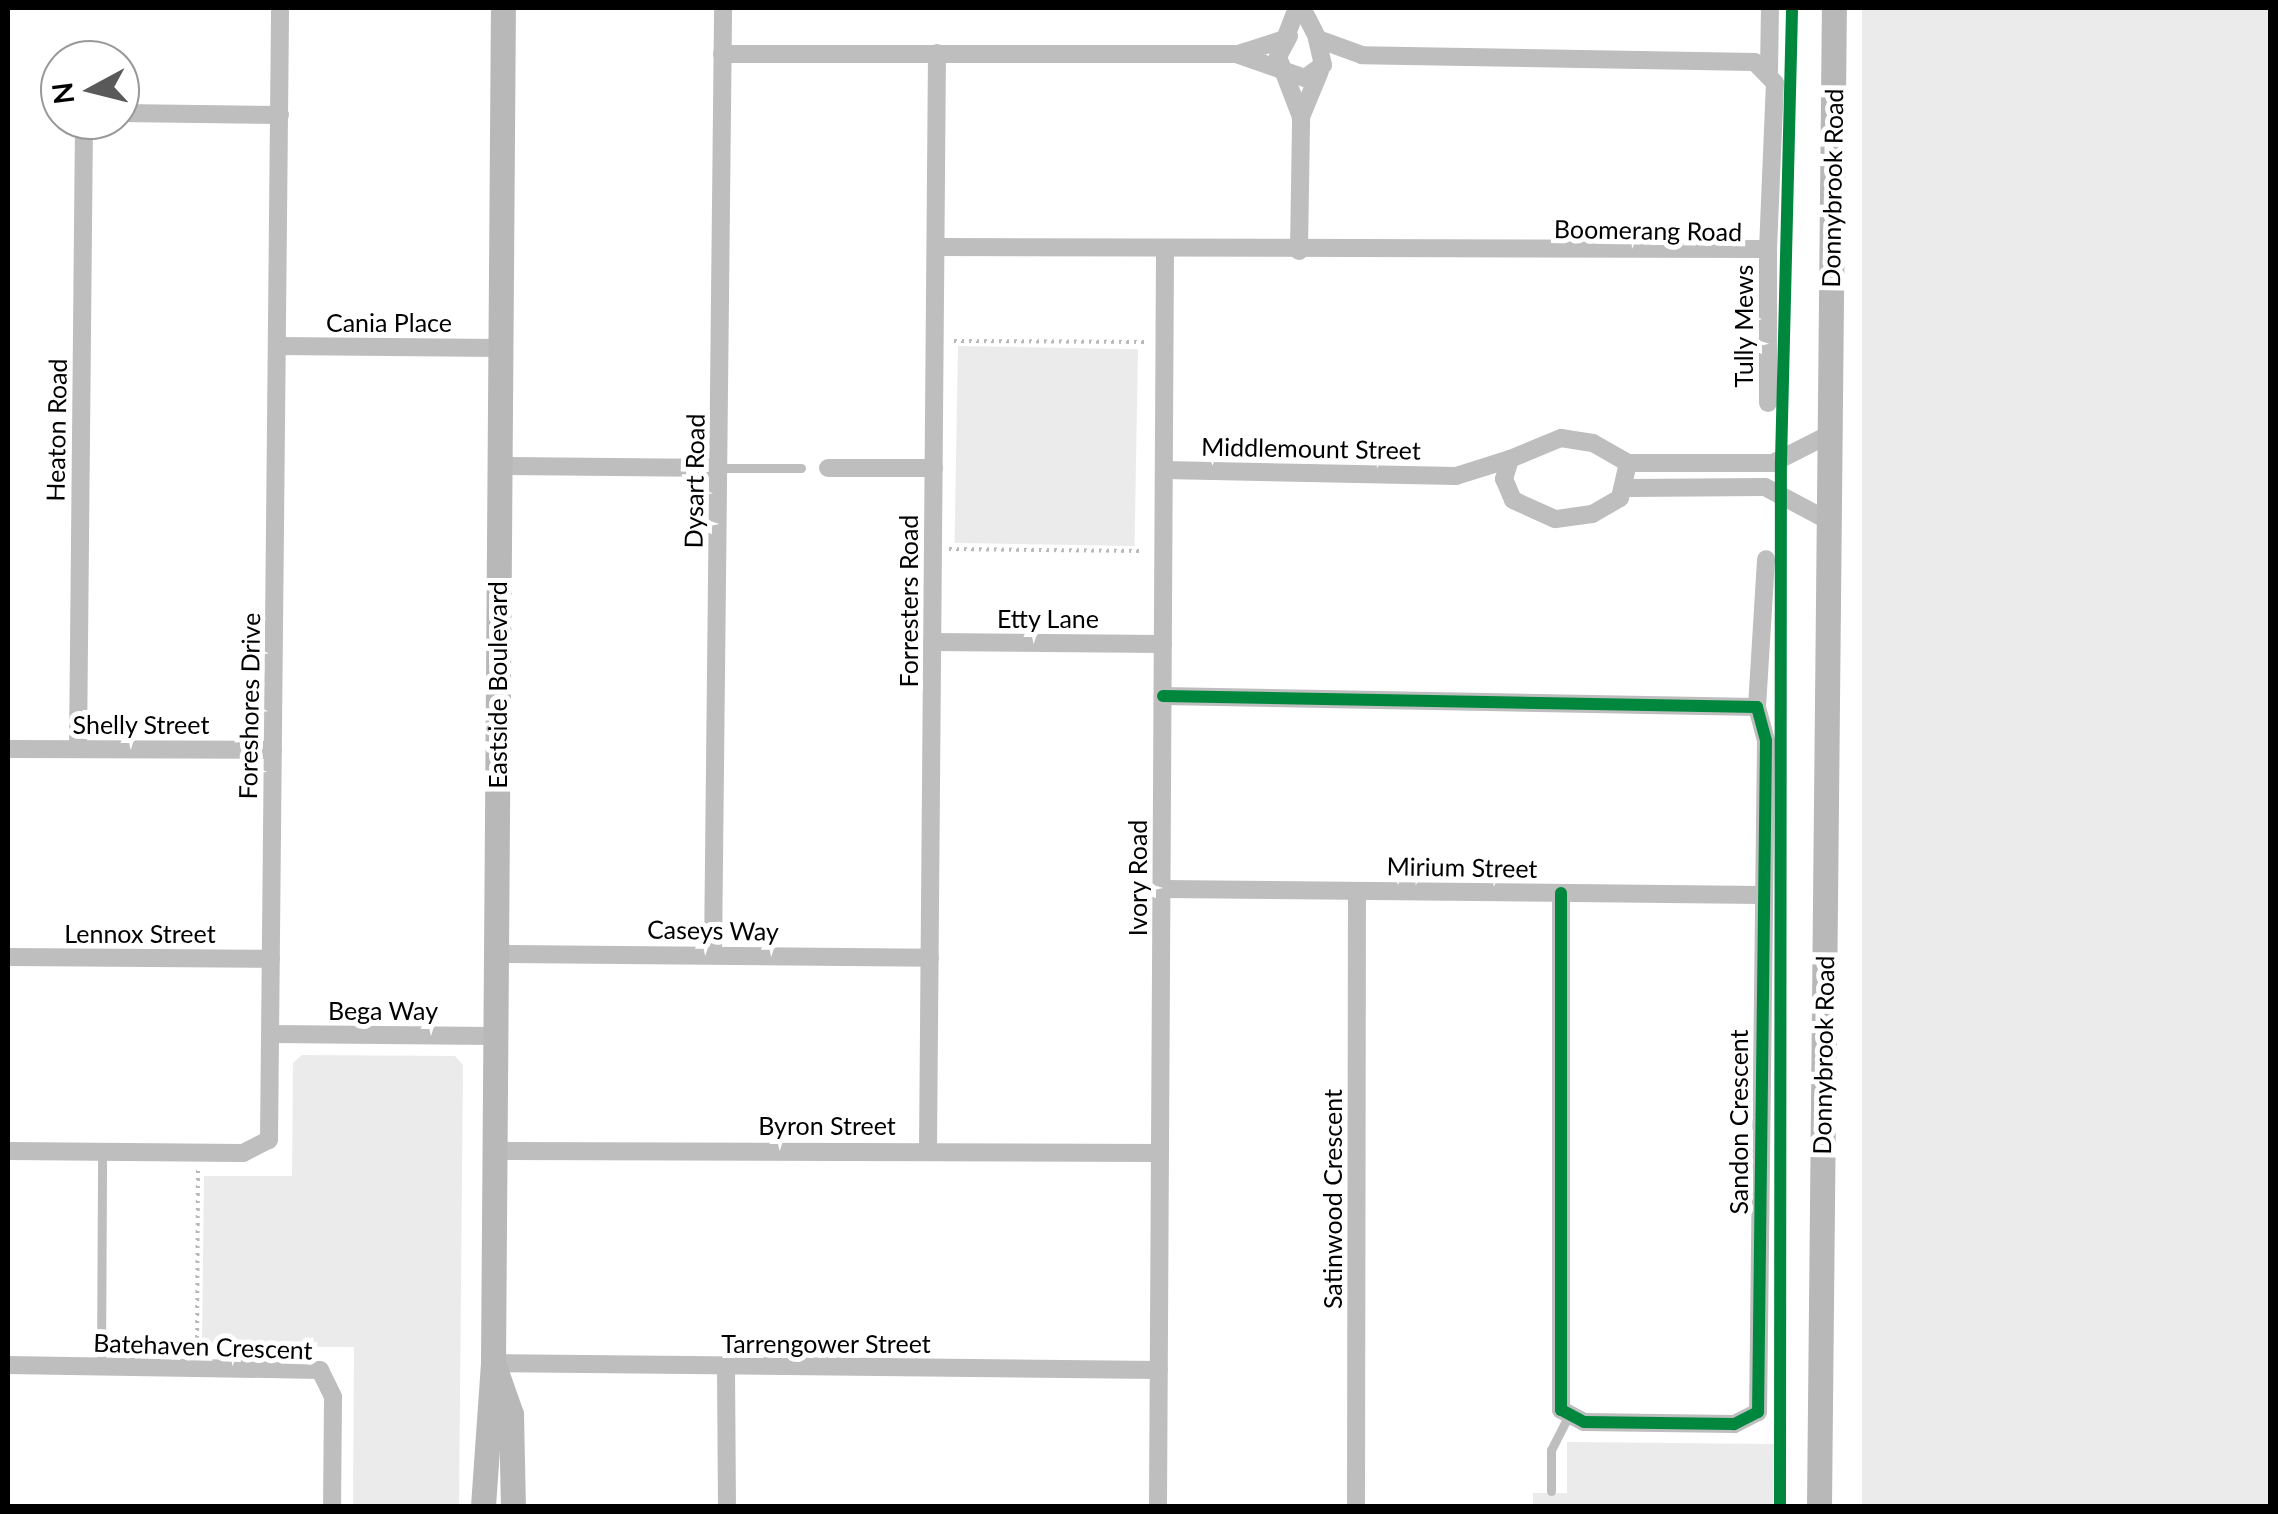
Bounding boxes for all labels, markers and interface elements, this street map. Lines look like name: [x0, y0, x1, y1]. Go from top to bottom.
north arrow: [40, 40, 140, 140]
text: N: [44, 81, 80, 106]
street label: Donnybrook Road: [1815, 88, 1849, 288]
street label: Boomerang Road: [1554, 213, 1742, 247]
street label: Tully Mews: [1728, 264, 1758, 388]
street label: Cania Place: [326, 307, 452, 337]
street label: Heaton Road: [40, 358, 72, 502]
street label: Dysart Road: [678, 413, 710, 549]
street label: Middlemount Street: [1201, 431, 1421, 465]
street label: Forresters Road: [893, 515, 923, 687]
street label: Eastside Boulevard: [482, 581, 512, 789]
street label: Etty Lane: [997, 603, 1099, 633]
street label: Foreshores Drive: [232, 612, 266, 800]
street label: Shelly Street: [72, 709, 210, 739]
street label: Ivory Road: [1122, 819, 1152, 937]
street label: Mirium Street: [1386, 851, 1538, 883]
street label: Caseys Way: [647, 914, 779, 946]
street label: Lennox Street: [64, 918, 216, 948]
street label: Donnybrook Road: [1806, 955, 1840, 1155]
street label: Bega Way: [328, 995, 438, 1025]
street label: Sandon Crescent: [1723, 1029, 1753, 1215]
street label: Satinwood Crescent: [1317, 1089, 1347, 1309]
street label: Byron Street: [758, 1110, 896, 1140]
street label: Batehaven Crescent: [93, 1327, 313, 1365]
street label: Tarrengower Street: [721, 1328, 931, 1358]

